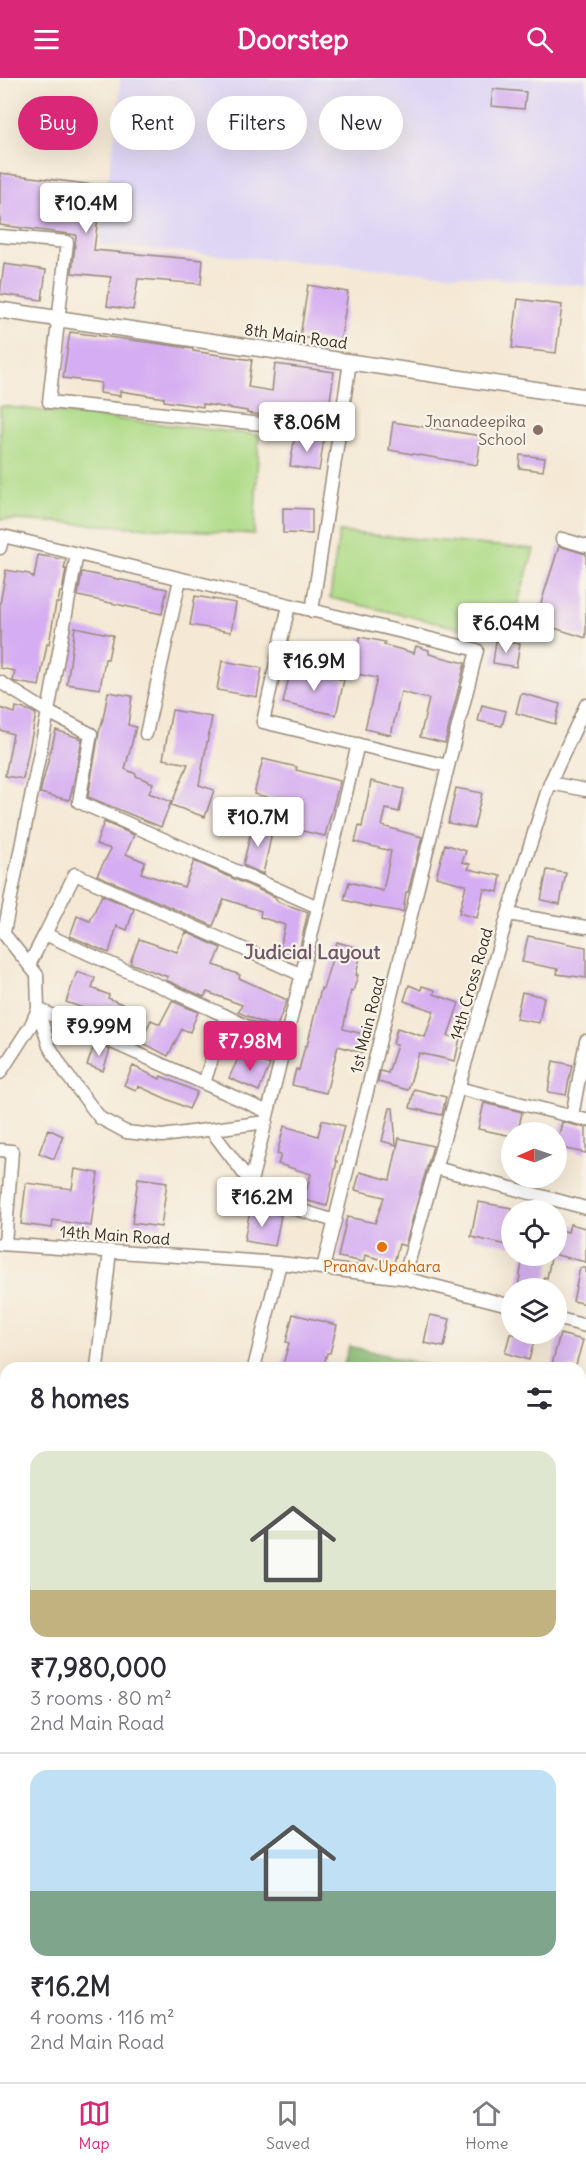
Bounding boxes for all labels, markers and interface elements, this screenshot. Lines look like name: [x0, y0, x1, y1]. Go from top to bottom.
text: Doorstep: [237, 22, 349, 56]
icon: menu: [30, 23, 63, 56]
icon: search: [523, 23, 556, 56]
chip: Buy: [18, 96, 98, 150]
chip: Rent: [110, 96, 195, 150]
chip: Filters: [207, 96, 307, 150]
chip: New: [319, 96, 403, 150]
pin: ₹10.4M: [37, 183, 135, 234]
text: ₹10.4M: [54, 190, 118, 215]
street label: 8th Main Road: [243, 319, 349, 353]
pin: ₹8.06M: [258, 402, 356, 453]
text: ₹8.06M: [273, 409, 341, 434]
place label: Jnanadeepika School: [425, 411, 526, 449]
marker: Jnanadeepika School: [531, 423, 545, 437]
pin: ₹6.04M: [457, 603, 555, 654]
text: ₹6.04M: [472, 610, 540, 635]
pin: ₹16.9M: [265, 641, 363, 692]
text: ₹16.9M: [283, 648, 345, 673]
pin: ₹10.7M: [209, 797, 307, 848]
text: ₹10.7M: [227, 804, 289, 829]
street label: 14th Cross Road: [445, 926, 497, 1042]
district label: Judicial Layout: [244, 939, 380, 964]
street label: 1st Main Road: [345, 975, 389, 1075]
pin: ₹9.99M: [50, 1006, 148, 1057]
text: ₹9.99M: [66, 1013, 132, 1038]
pin: ₹7.98M: [201, 1021, 299, 1072]
text: ₹7.98M: [218, 1028, 282, 1053]
north arrow: [501, 1122, 567, 1188]
map controls: [501, 1122, 567, 1344]
pin: ₹16.2M: [213, 1177, 311, 1228]
text: ₹16.2M: [231, 1184, 293, 1209]
button: locate: [501, 1200, 567, 1266]
street label: 14th Main Road: [59, 1221, 171, 1249]
marker: Pranav Upahara: [375, 1240, 389, 1254]
place label: Pranav Upahara: [323, 1256, 441, 1276]
button: layers: [501, 1278, 567, 1344]
text: 8 homes: [30, 1382, 129, 1415]
icon: filters: [523, 1382, 556, 1415]
icon: home: [239, 1490, 347, 1598]
text: ₹7,980,000: [30, 1651, 167, 1684]
text: 3 rooms · 80 m²: [30, 1685, 172, 1710]
text: 2nd Main Road: [30, 1710, 164, 1735]
icon: home: [239, 1809, 347, 1917]
text: ₹16.2M: [30, 1970, 111, 2003]
text: 4 rooms · 116 m²: [30, 2004, 175, 2029]
text: 2nd Main Road: [30, 2029, 164, 2054]
tab: Map: [78, 2097, 111, 2153]
tab: Saved: [266, 2097, 310, 2153]
tab: Home: [465, 2097, 508, 2153]

